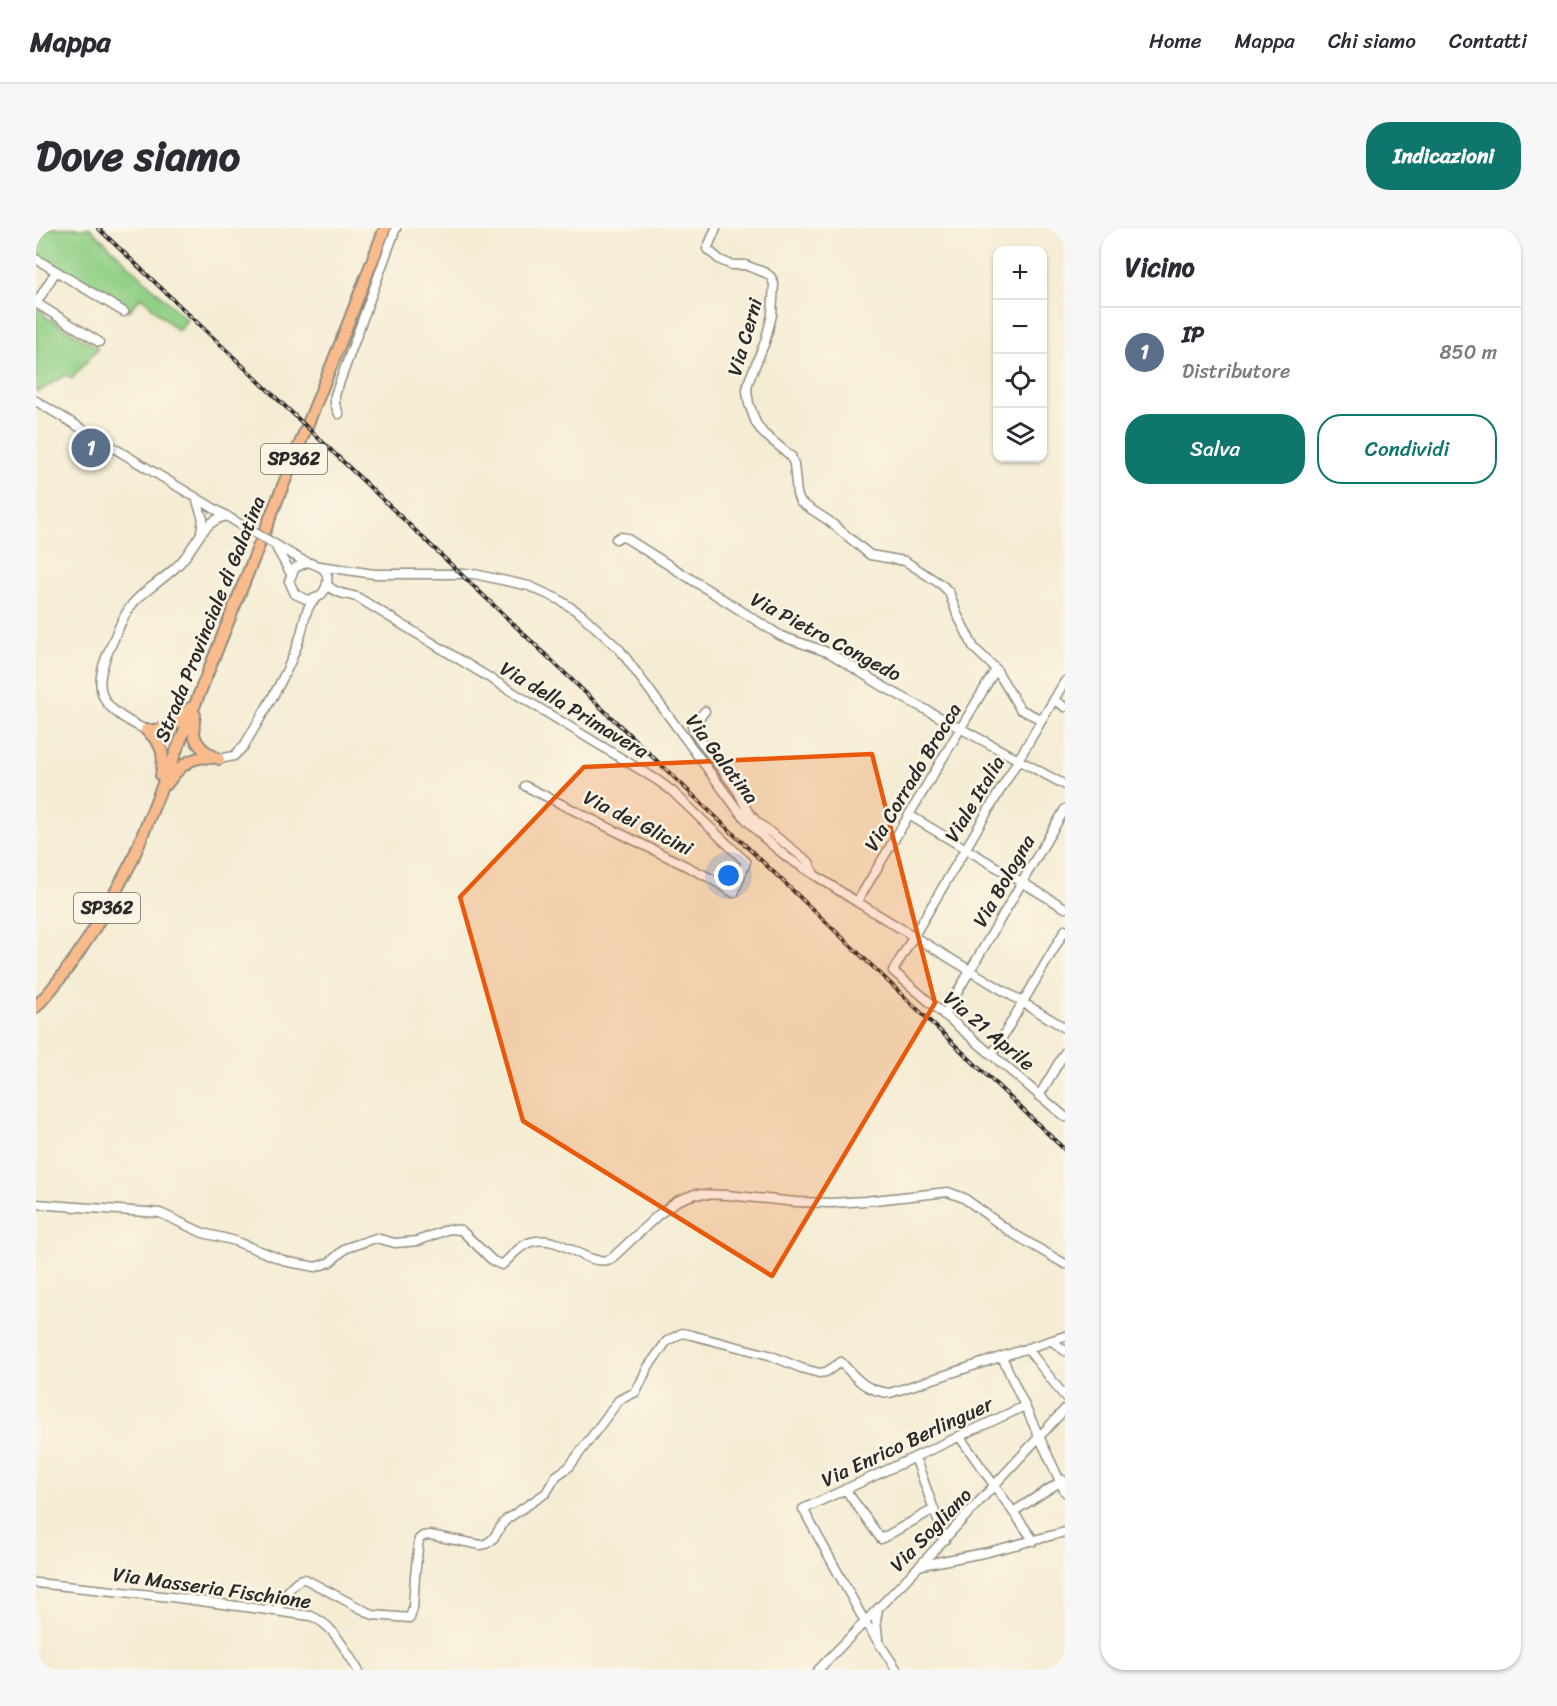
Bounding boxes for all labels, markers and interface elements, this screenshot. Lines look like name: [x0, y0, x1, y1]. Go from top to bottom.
text: Mappa: [30, 17, 111, 66]
text: Home: [1149, 22, 1201, 60]
text: Mappa: [1234, 22, 1295, 60]
text: Chi siamo: [1328, 22, 1416, 60]
text: Contatti: [1449, 22, 1527, 60]
text: Dove siamo: [36, 119, 240, 193]
button: Indicazioni: [1366, 122, 1521, 190]
text: Vicino: [1125, 244, 1195, 290]
map controls: [993, 246, 1047, 462]
button: +: [993, 246, 1047, 300]
street label: Via Cerni: [717, 293, 773, 380]
button: −: [993, 300, 1047, 354]
text: IP: [1182, 315, 1204, 354]
text: 1: [1140, 335, 1149, 370]
text: 850 m: [1440, 335, 1497, 370]
button: locate: [993, 354, 1047, 408]
text: Distributore: [1182, 354, 1290, 389]
button: layers: [993, 408, 1047, 462]
button: Salva: [1125, 414, 1305, 484]
button: Condividi: [1317, 414, 1497, 484]
pin: 1: [72, 426, 110, 470]
road number: SP362: [261, 444, 327, 474]
street label: Strada Provinciale di Galatina: [145, 491, 275, 747]
street label: Via Pietro Congedo: [744, 582, 908, 692]
street label: Via della Primavera: [493, 652, 656, 769]
street label: Via Corrado Brocca: [855, 696, 971, 858]
street label: Via Galatina: [676, 706, 768, 812]
street label: Viale Italia: [935, 749, 1015, 849]
street label: Via dei Glicini: [577, 780, 700, 866]
street label: Via Bologna: [963, 827, 1045, 934]
your location: [714, 861, 743, 890]
road number: SP362: [74, 893, 140, 923]
street label: Via 21 Aprile: [935, 982, 1043, 1080]
street label: Via Enrico Berlinguer: [815, 1386, 1000, 1497]
street label: Via Sogliano: [881, 1479, 981, 1581]
street label: Via Masseria Fischione: [111, 1557, 313, 1619]

